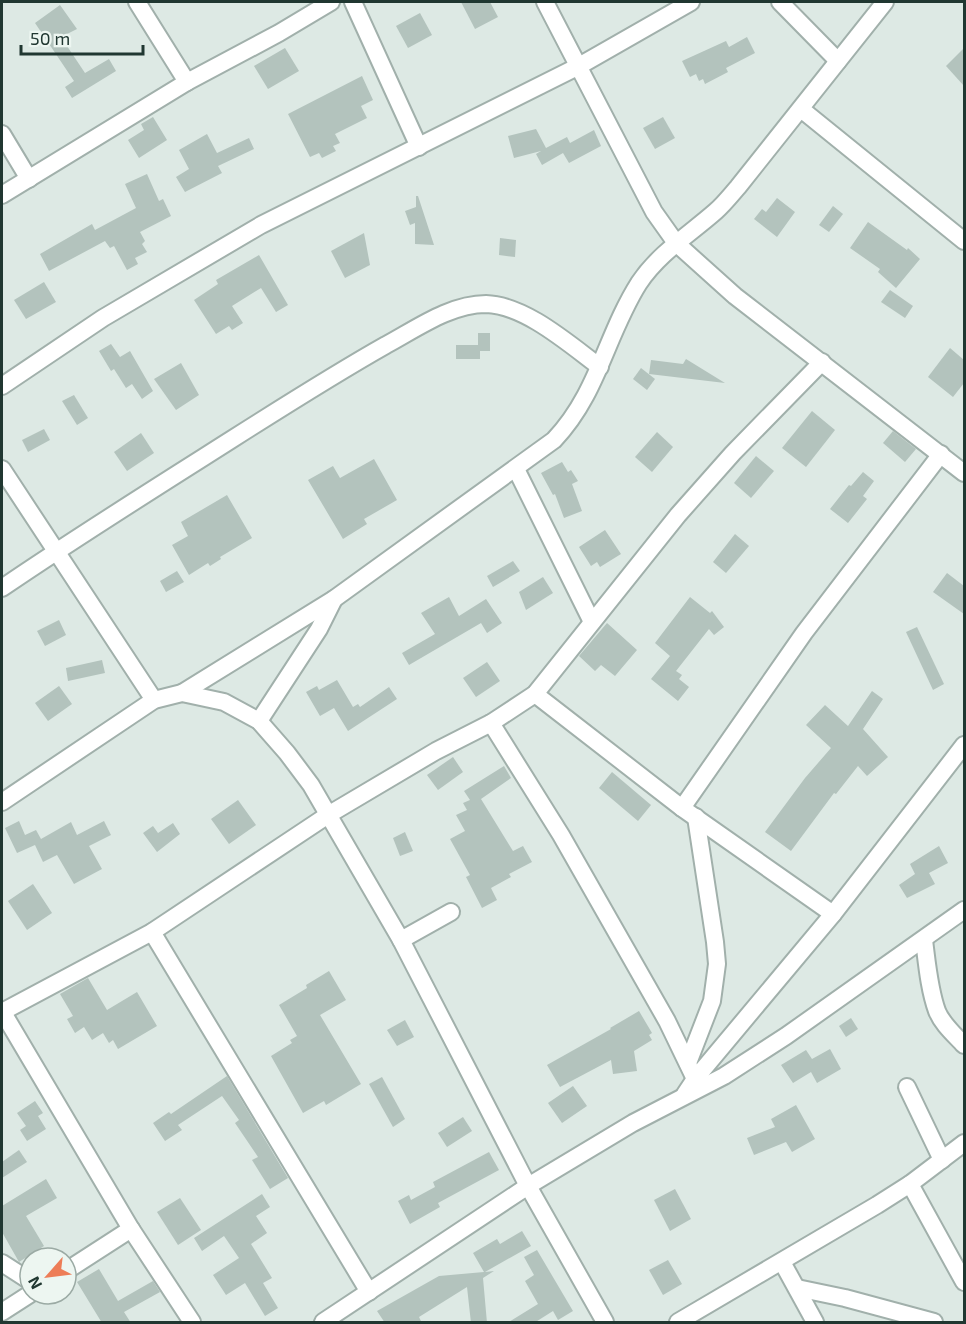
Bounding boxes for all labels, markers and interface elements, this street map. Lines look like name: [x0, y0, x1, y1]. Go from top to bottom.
scale bar: [21, 18, 142, 56]
text: 50 m: [30, 27, 70, 49]
north arrow: [18, 1246, 78, 1306]
text: N: [23, 1274, 45, 1293]

